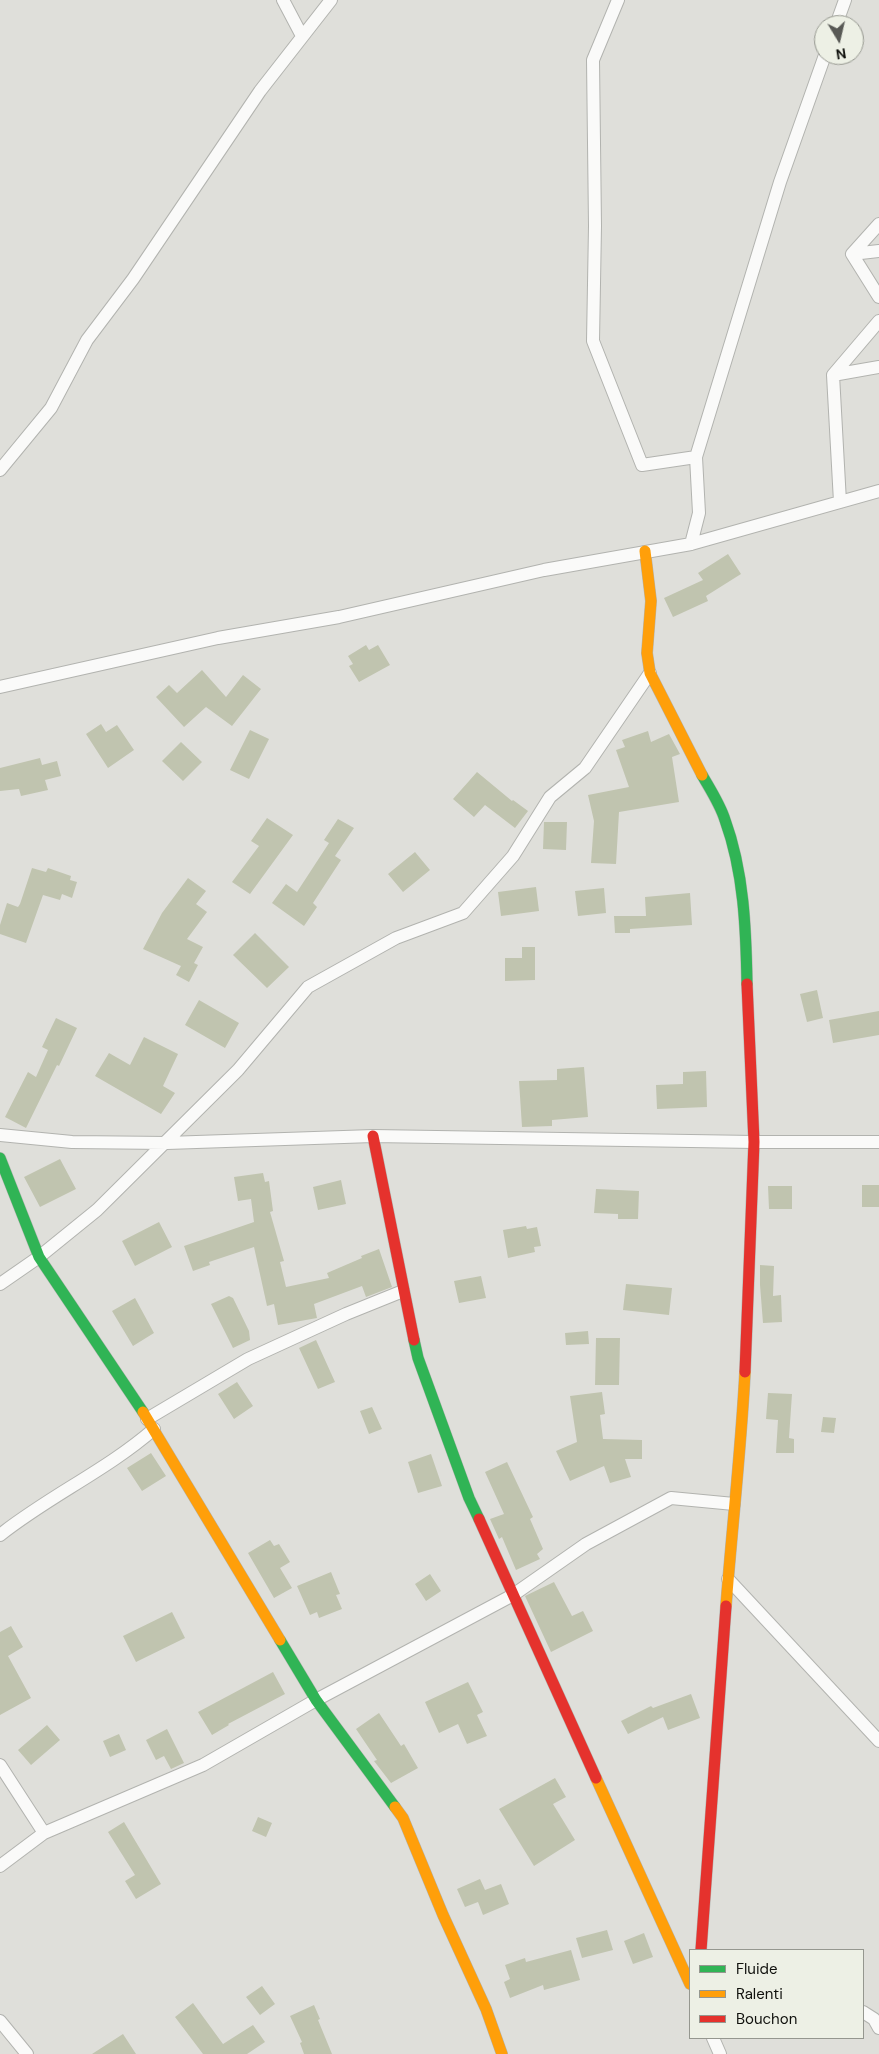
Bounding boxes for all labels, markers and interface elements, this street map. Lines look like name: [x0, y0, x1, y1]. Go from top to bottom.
north arrow: [814, 15, 864, 65]
text: N: [835, 44, 848, 64]
legend: [689, 1949, 864, 2039]
text: Fluide: [736, 1959, 778, 1979]
text: Ralenti: [736, 1984, 783, 2004]
text: Bouchon: [736, 2009, 797, 2029]

